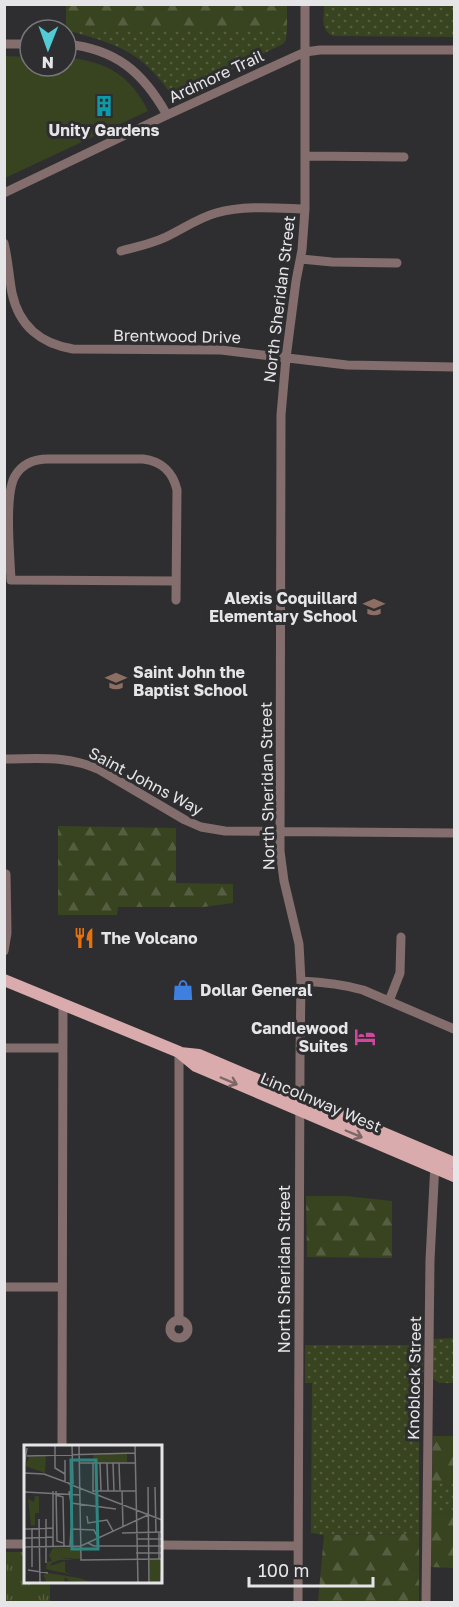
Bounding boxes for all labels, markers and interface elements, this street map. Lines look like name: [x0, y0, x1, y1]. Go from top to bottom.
north arrow: [18, 18, 78, 78]
street label: Ardmore Trail: [165, 45, 267, 107]
text: N: [41, 53, 54, 73]
building icon: Unity Gardens: [92, 94, 116, 118]
place label: Unity Gardens: [49, 120, 159, 140]
street label: North Sheridan Street: [259, 214, 299, 384]
street label: Brentwood Drive: [113, 325, 241, 347]
place label: Alexis Coquillard Elementary School: [209, 588, 358, 626]
school or university icon: Alexis Coquillard Elementary School: [362, 595, 386, 619]
place label: Saint John the Baptist School: [133, 662, 248, 700]
school or university icon: Saint John the Baptist School: [104, 669, 128, 693]
street label: North Sheridan Street: [256, 702, 278, 870]
street label: Saint Johns Way: [85, 742, 207, 820]
restaurant icon: The Volcano: [72, 926, 96, 950]
place label: The Volcano: [101, 928, 198, 948]
shop icon: Dollar General: [171, 978, 195, 1002]
place label: Dollar General: [200, 980, 313, 1000]
place label: Candlewood Suites: [251, 1018, 348, 1056]
hotel icon: Candlewood Suites: [353, 1025, 377, 1049]
street label: Lincolnway West: [257, 1067, 385, 1137]
one-way arrow: [220, 1076, 238, 1087]
one-way arrow: [344, 1129, 362, 1140]
street label: North Sheridan Street: [274, 1185, 294, 1353]
street label: Knoblock Street: [403, 1316, 425, 1440]
inset map: [24, 1445, 162, 1583]
scale bar: [249, 1550, 374, 1588]
text: 100 m: [258, 1559, 309, 1581]

